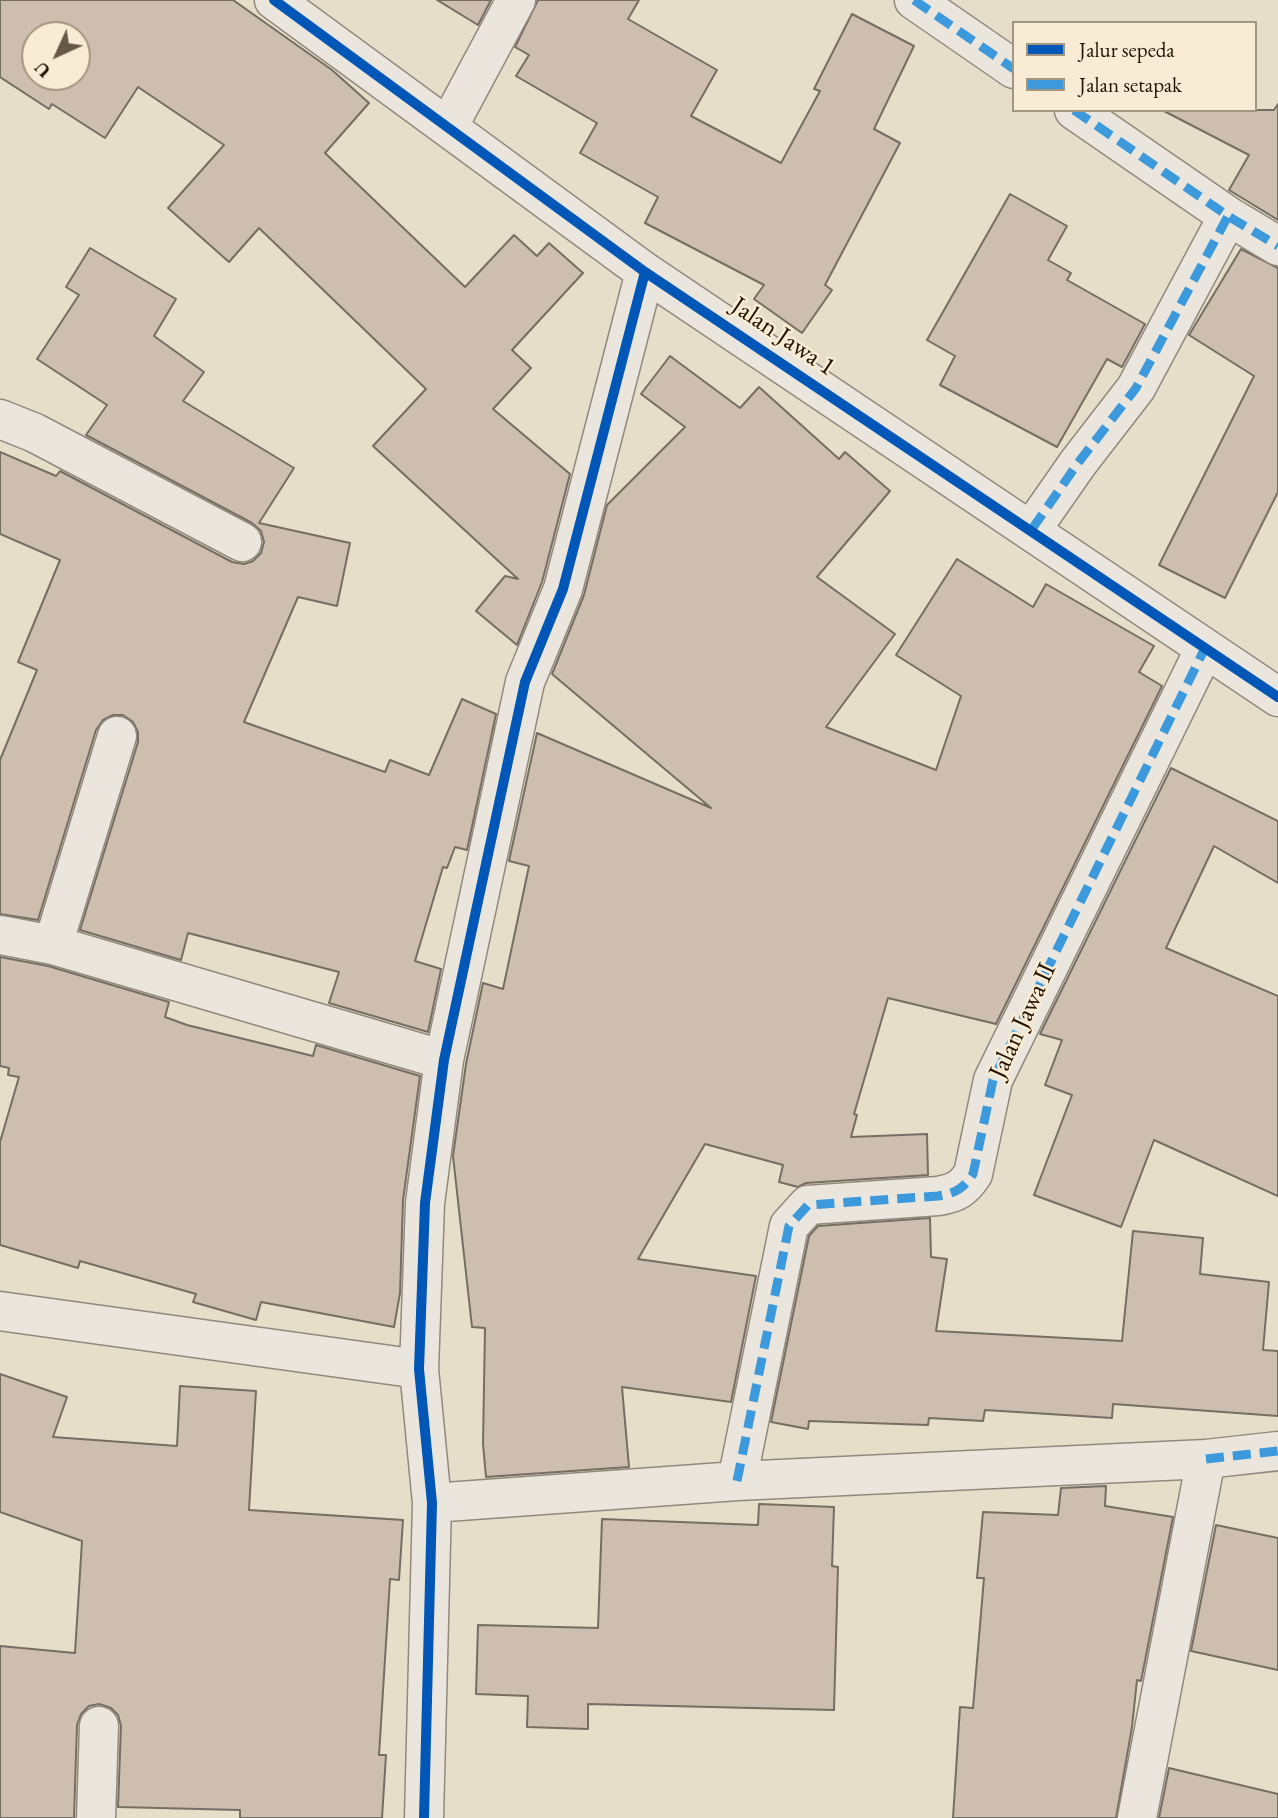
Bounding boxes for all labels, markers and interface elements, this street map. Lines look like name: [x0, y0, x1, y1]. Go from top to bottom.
north arrow: [21, 21, 91, 91]
legend: [1012, 21, 1257, 112]
text: Jalur sepeda: [1079, 36, 1175, 63]
text: U: [28, 56, 56, 84]
text: Jalan setapak: [1079, 71, 1182, 98]
street label: Jalan Jawa 1: [725, 291, 841, 383]
street label: Jalan Jawa II: [983, 958, 1063, 1084]

